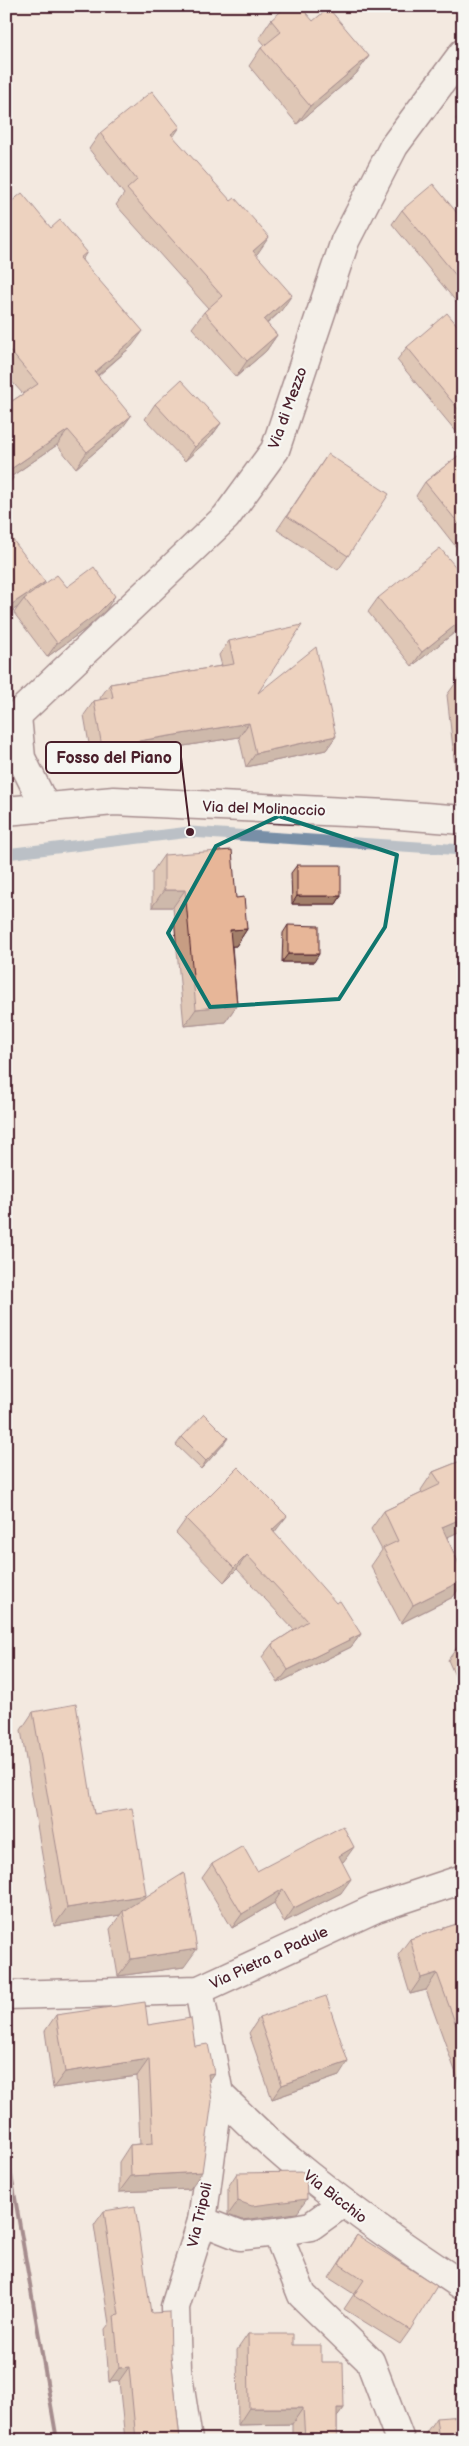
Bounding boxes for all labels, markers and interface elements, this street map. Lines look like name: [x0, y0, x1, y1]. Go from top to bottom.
street label: Via di Mezzo: [264, 364, 312, 452]
callout: Fosso del Piano: [46, 742, 181, 773]
text: Fosso del Piano: [56, 749, 172, 768]
street label: Via del Molinaccio: [202, 797, 326, 821]
street label: Via Pietra a Padule: [207, 1922, 331, 1994]
street label: Via Bicchio: [299, 2166, 371, 2228]
street label: Via Tripoli: [183, 2181, 217, 2249]

